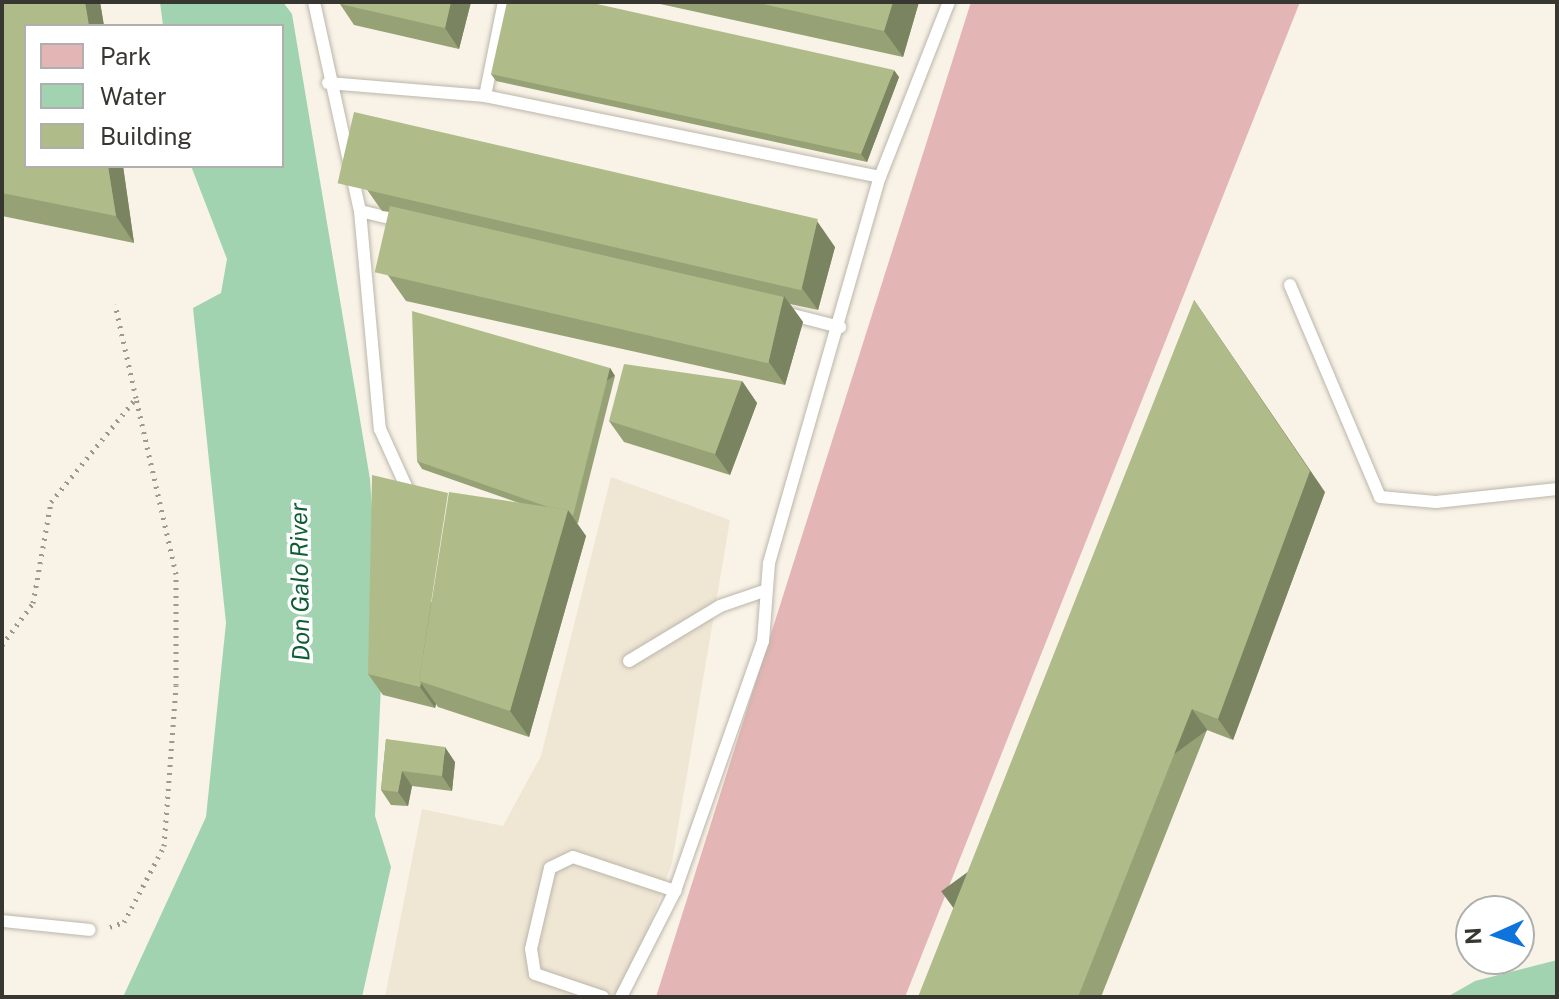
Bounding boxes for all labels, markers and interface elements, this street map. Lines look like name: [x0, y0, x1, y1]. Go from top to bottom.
legend: [24, 24, 284, 168]
text: Park: [100, 42, 151, 70]
text: Water: [100, 82, 167, 110]
text: Building: [100, 122, 192, 150]
water label: Don Galo River: [284, 503, 316, 661]
north arrow: [1455, 895, 1535, 975]
text: N: [1460, 927, 1486, 945]

